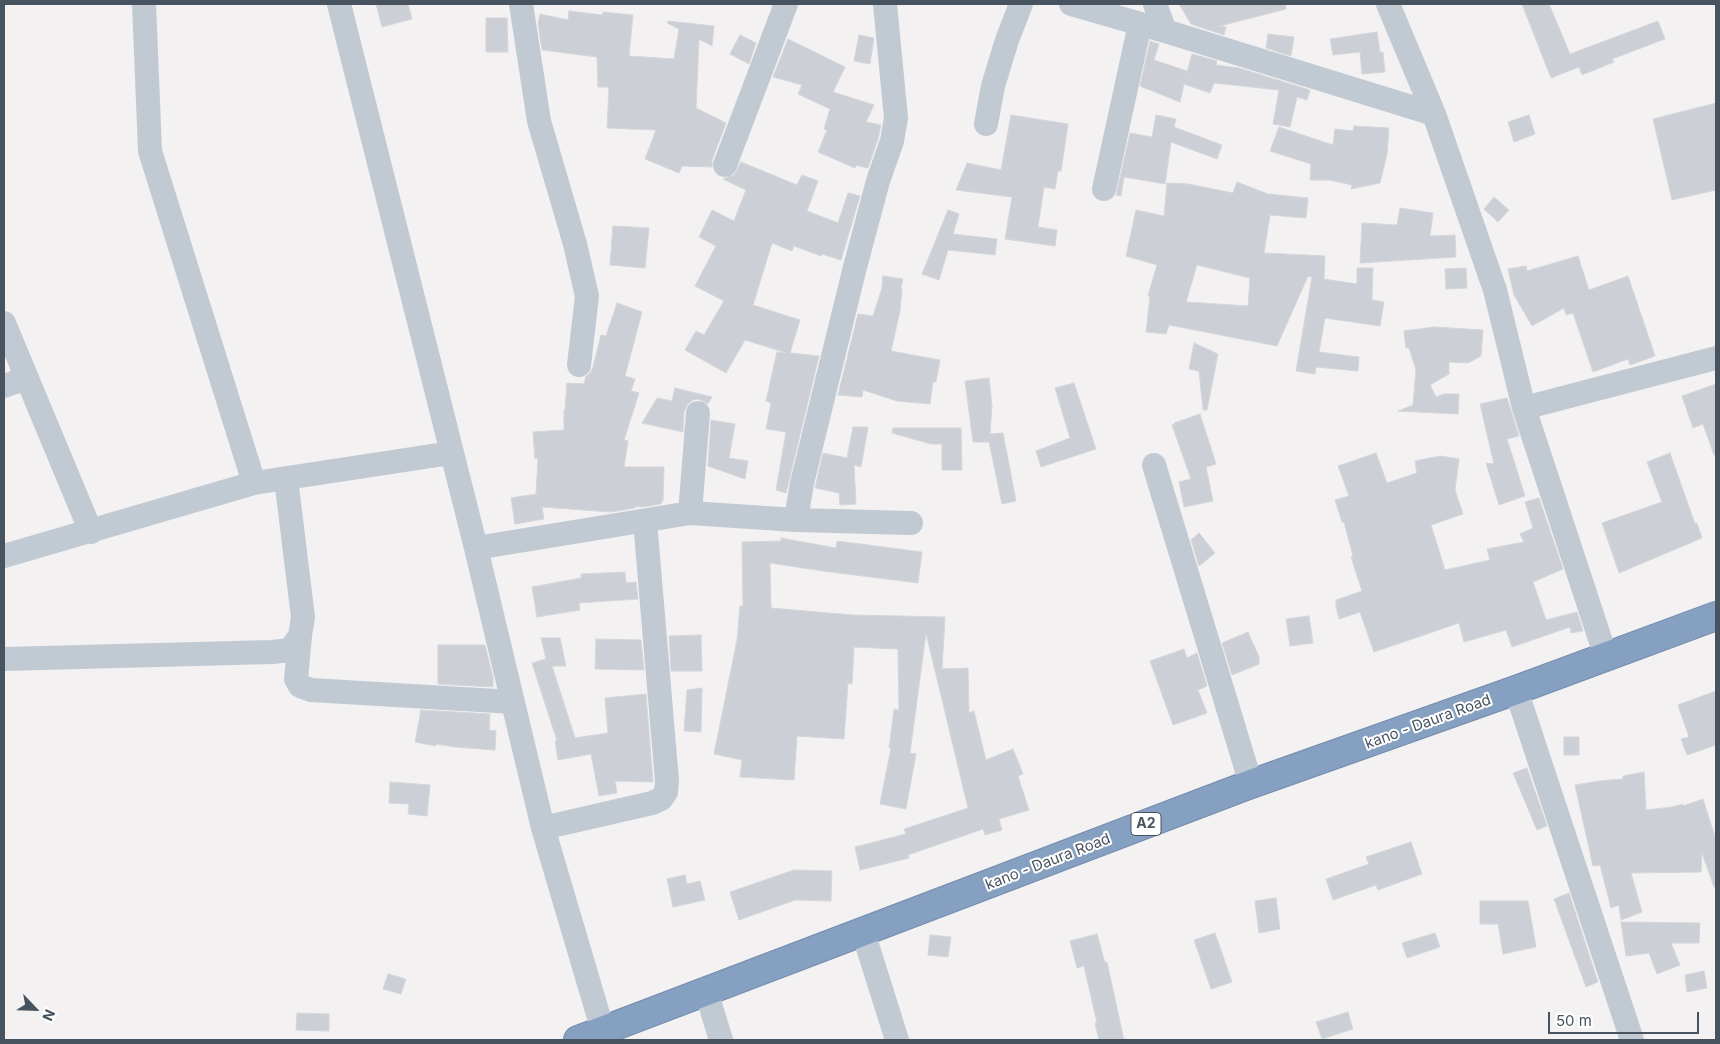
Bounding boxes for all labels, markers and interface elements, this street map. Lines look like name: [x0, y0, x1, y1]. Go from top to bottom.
street label: kano - Daura Road: [1363, 691, 1493, 753]
road number: A2: [1131, 812, 1161, 836]
street label: kano - Daura Road: [983, 830, 1113, 894]
north arrow: [10, 984, 60, 1034]
scale bar: [1550, 1002, 1701, 1034]
text: N: [39, 1007, 59, 1024]
text: 50 m: [1556, 1011, 1592, 1030]

